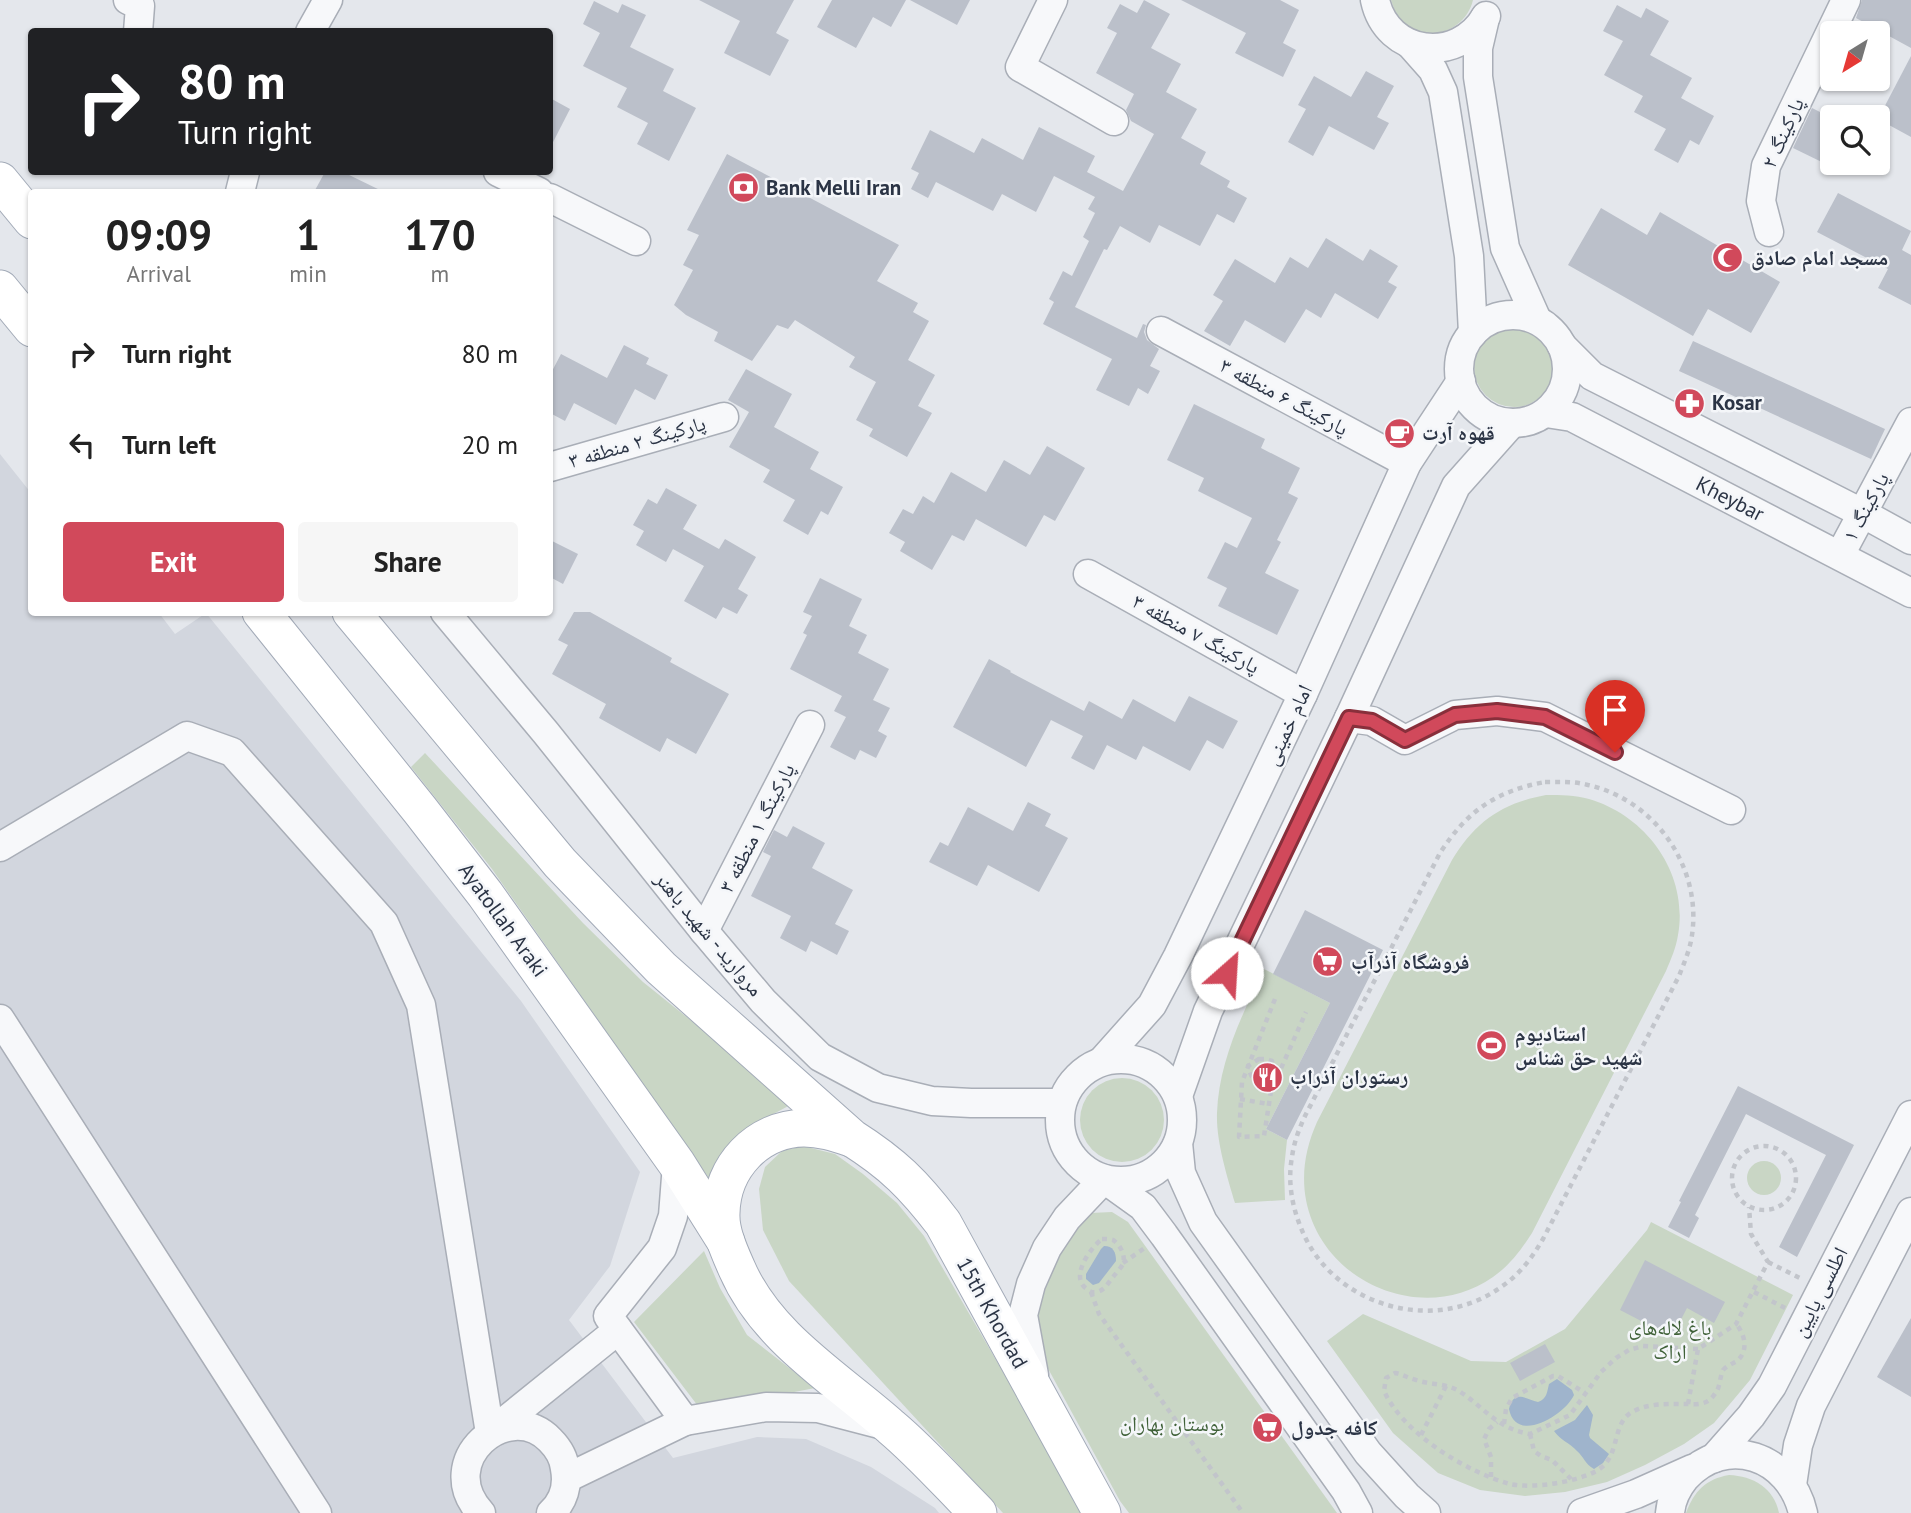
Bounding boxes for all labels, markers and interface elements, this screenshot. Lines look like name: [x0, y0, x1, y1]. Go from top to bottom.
north arrow: [1820, 21, 1890, 91]
map controls: [1820, 21, 1890, 175]
text: 80 m: [178, 49, 285, 113]
icon: right: [63, 56, 154, 147]
street label: پارکینگ ۲: [1755, 93, 1810, 172]
button: search: [1820, 105, 1890, 175]
text: Turn right: [178, 111, 312, 153]
bank icon: Bank Melli Iran: [726, 171, 760, 205]
place label: Bank Melli Iran: [766, 174, 901, 201]
text: 09:09: [105, 207, 212, 262]
text: 1: [296, 207, 320, 262]
text: 170: [404, 207, 476, 262]
mosque icon: مسجد امام صادق: [1711, 241, 1745, 275]
place label: مسجد امام صادق: [1751, 244, 1888, 272]
text: Arrival: [126, 259, 191, 288]
text: min: [289, 259, 327, 288]
text: m: [431, 259, 449, 288]
icon: right: [63, 335, 101, 373]
text: Turn right: [122, 337, 231, 370]
text: 80 m: [462, 337, 518, 370]
street label: پارکینگ ۶ منطقه ۳: [1215, 351, 1353, 442]
pharmacy icon: Kosar: [1672, 386, 1706, 420]
place label: Kosar: [1712, 389, 1763, 416]
street label: پارکینگ ۲ منطقه ۳: [565, 409, 709, 474]
cafe icon: قهوه آرت: [1382, 416, 1416, 450]
place label: قهوه آرت: [1422, 419, 1495, 446]
icon: left: [63, 426, 101, 464]
text: Turn left: [122, 428, 216, 461]
text: 20 m: [462, 428, 518, 461]
street label: پارکینگ ۱: [1836, 468, 1895, 546]
street label: Kheybar: [1691, 470, 1769, 527]
button: Exit: [63, 522, 284, 602]
button: Share: [298, 522, 518, 602]
street label: پارکینگ ۷ منطقه ۳: [1128, 587, 1265, 680]
street label: امام خمینی: [1257, 680, 1319, 770]
pin: [1585, 680, 1645, 752]
icon: arrive: [1596, 691, 1634, 729]
street label: پارکینگ ۱ منطقه ۳: [712, 759, 801, 897]
street label: Ayatollah Araki: [453, 857, 554, 982]
street label: مروارید - شهید باهنر: [649, 865, 770, 1002]
position arrow: [1190, 936, 1264, 1010]
supermarket icon: فروشگاه آذرآب: [1311, 945, 1345, 979]
place label: فروشگاه آذرآب: [1351, 948, 1469, 975]
place label: استادیوم شهید حق شناس: [1515, 1020, 1642, 1071]
sports icon: استادیوم شهید حق شناس: [1475, 1029, 1509, 1063]
restaurant icon: رستوران آذراب: [1250, 1060, 1284, 1094]
place label: رستوران آذراب: [1290, 1063, 1408, 1090]
street label: اطلسی پایین: [1785, 1242, 1854, 1341]
street label: 15th Khordad: [951, 1253, 1034, 1373]
park label: باغ لاله‌های اراک: [1628, 1314, 1712, 1365]
park label: بوستان بهاران: [1120, 1410, 1224, 1437]
supermarket icon: کافه جدول: [1251, 1411, 1285, 1445]
place label: کافه جدول: [1291, 1414, 1378, 1441]

